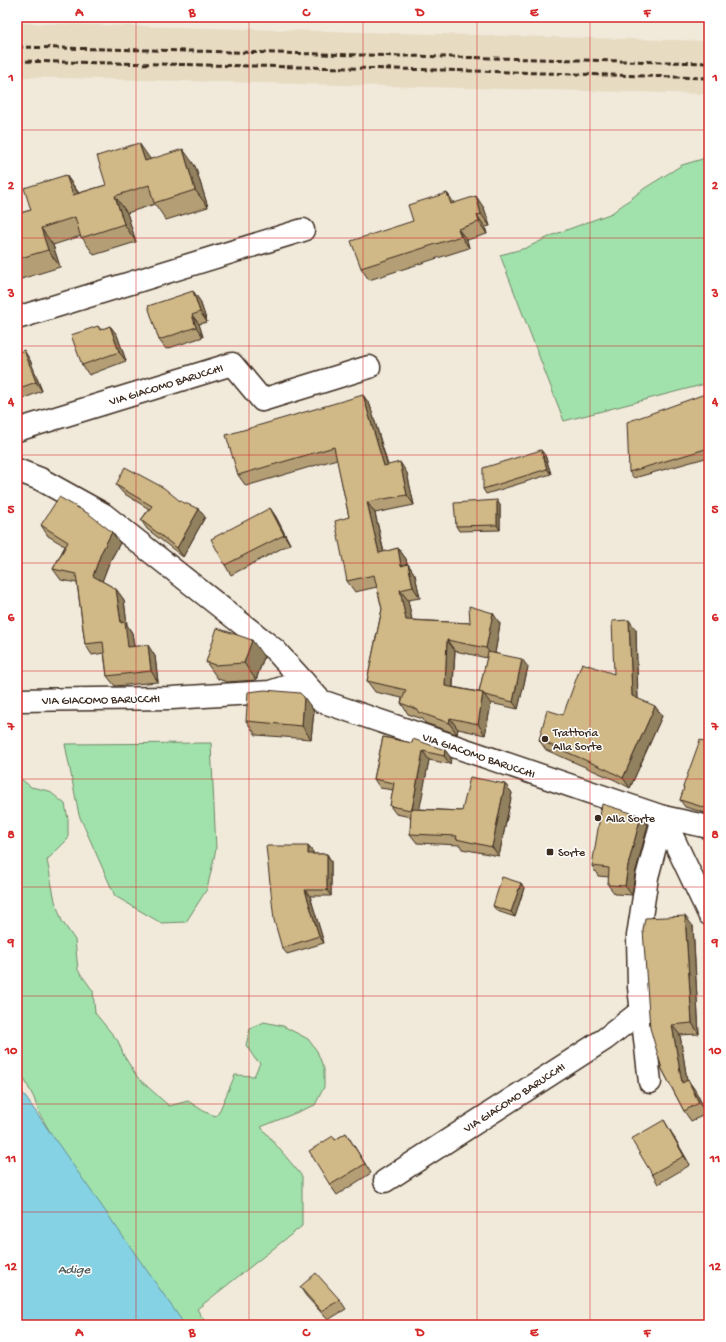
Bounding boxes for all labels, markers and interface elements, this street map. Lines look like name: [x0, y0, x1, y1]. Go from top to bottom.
text: A: [74, 6, 84, 21]
text: B: [188, 6, 197, 21]
text: C: [301, 6, 311, 21]
text: D: [415, 6, 425, 21]
text: E: [530, 6, 539, 21]
text: F: [643, 6, 652, 21]
text: 1: [7, 71, 14, 86]
text: 1: [711, 71, 718, 86]
text: 2: [8, 179, 15, 194]
text: 2: [712, 179, 719, 194]
text: 3: [7, 287, 15, 302]
text: 3: [711, 287, 719, 302]
street label: VIA GIACOMO BARUCCHI: [107, 362, 225, 410]
text: 4: [7, 395, 15, 410]
text: 4: [711, 395, 719, 410]
text: 5: [8, 503, 15, 518]
text: 5: [712, 503, 719, 518]
text: 6: [8, 611, 15, 626]
text: 6: [712, 611, 719, 626]
street label: VIA GIACOMO BARUCCHI: [41, 693, 160, 709]
text: 7: [7, 720, 16, 735]
text: 7: [711, 720, 720, 735]
place label: Trattoria Alla Sorte: [552, 727, 603, 755]
street label: VIA GIACOMO BARUCCHI: [419, 731, 537, 783]
marker: Trattoria Alla Sorte: [540, 734, 550, 744]
marker: Alla Sorte: [593, 813, 603, 823]
place label: Alla Sorte: [606, 813, 656, 827]
text: 8: [7, 828, 15, 843]
text: 8: [711, 828, 719, 843]
marker: Sorte: [545, 847, 555, 857]
place label: Sorte: [558, 847, 586, 861]
text: 9: [7, 936, 15, 951]
text: 9: [711, 936, 719, 951]
text: 10: [4, 1044, 18, 1059]
text: 10: [708, 1044, 722, 1059]
street label: VIA GIACOMO BARUCCHI: [461, 1061, 569, 1137]
text: 11: [5, 1152, 16, 1167]
text: 11: [709, 1152, 720, 1167]
text: 12: [4, 1260, 17, 1275]
text: 12: [708, 1260, 721, 1275]
water label: Adige: [58, 1263, 91, 1278]
text: A: [74, 1326, 84, 1341]
text: B: [188, 1326, 197, 1341]
text: C: [301, 1326, 311, 1341]
text: D: [415, 1326, 425, 1341]
text: E: [530, 1326, 539, 1341]
text: F: [643, 1326, 652, 1341]

